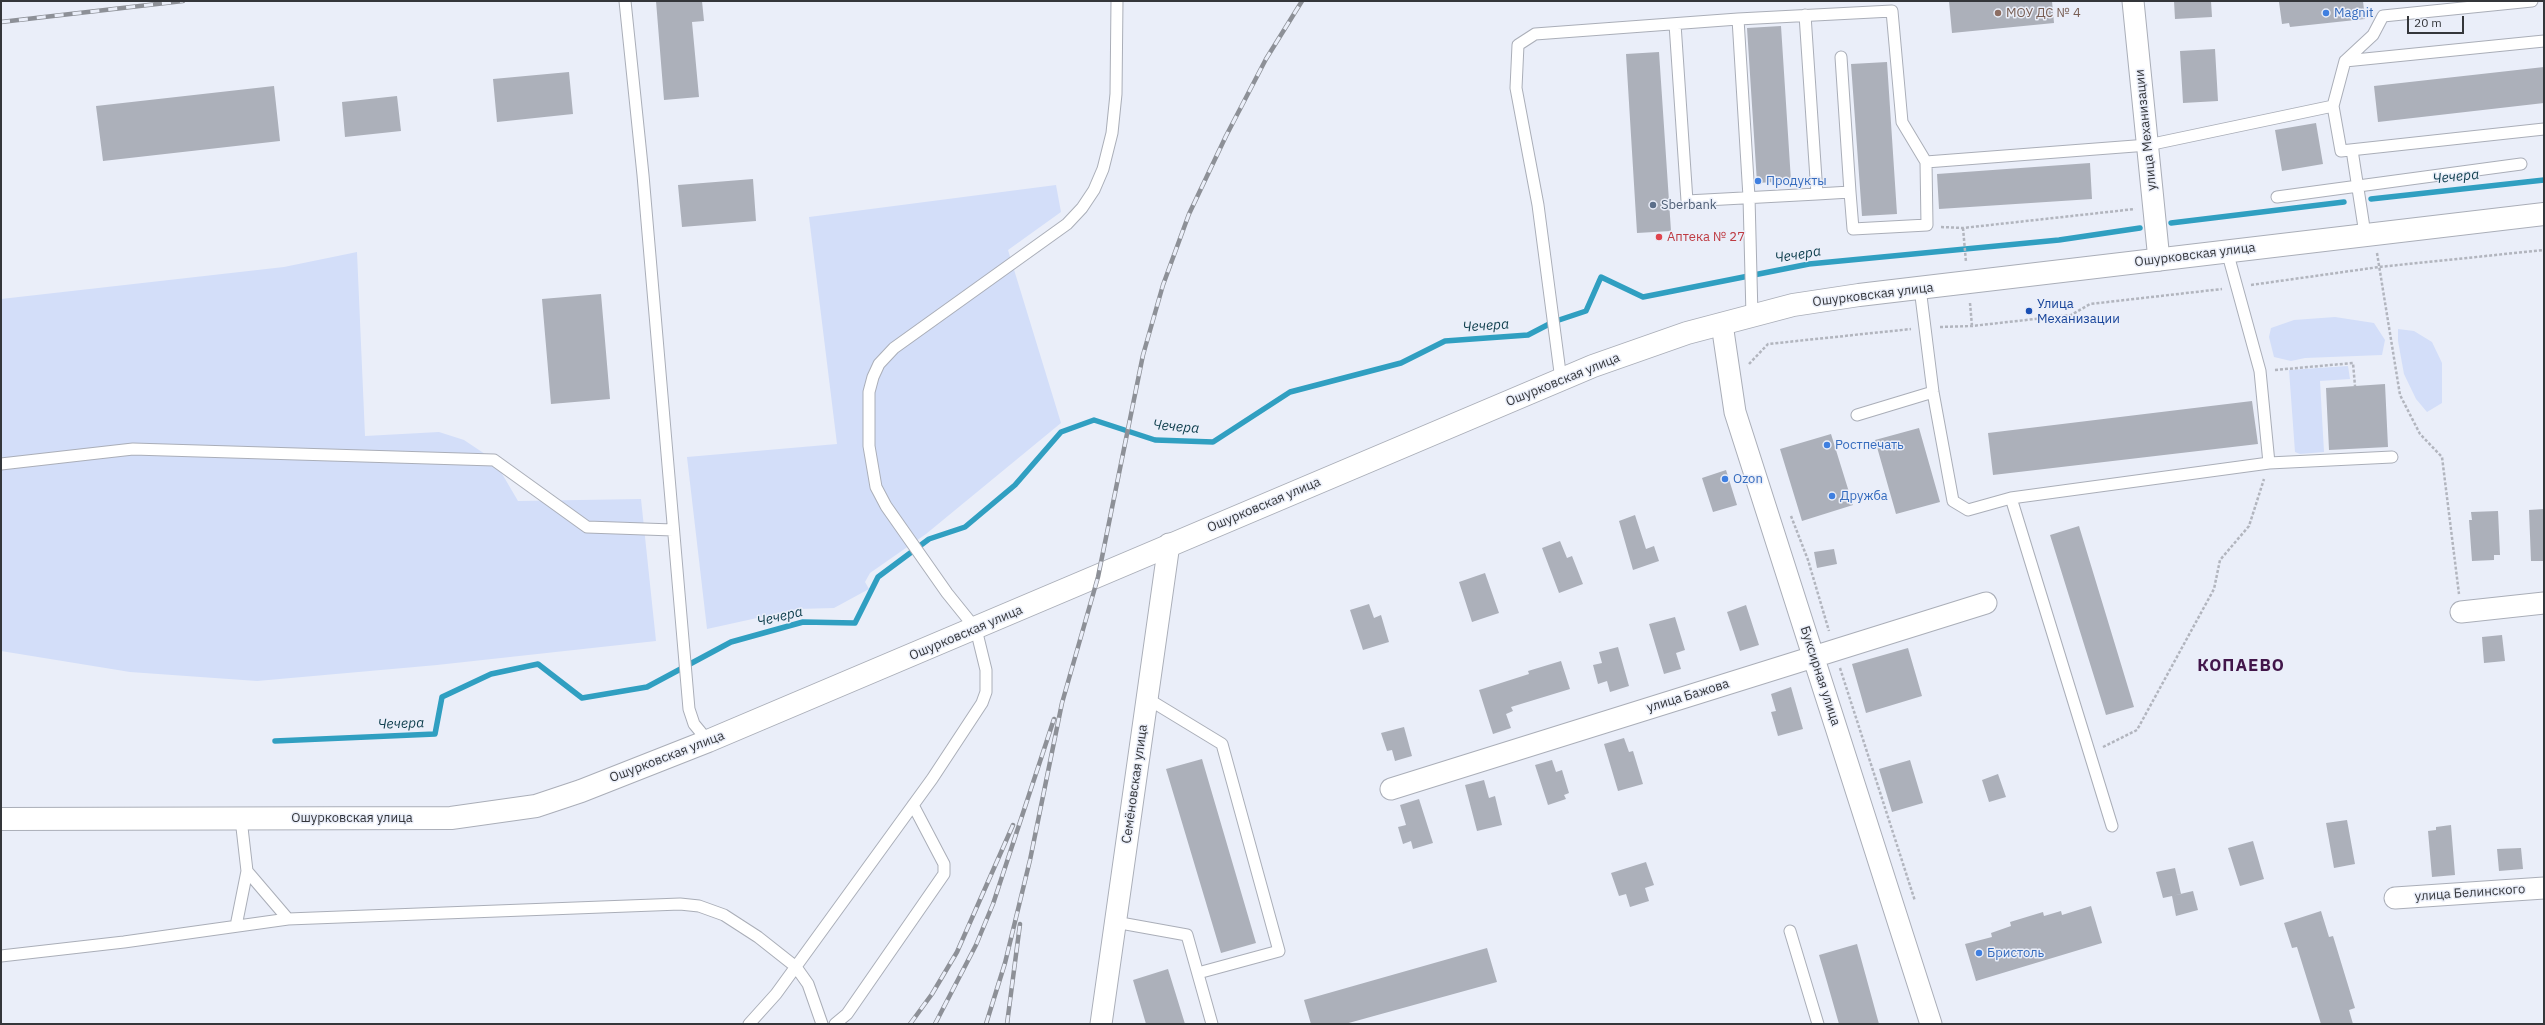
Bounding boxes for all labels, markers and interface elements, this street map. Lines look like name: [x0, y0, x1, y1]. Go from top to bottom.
place label: МОУ ДС № 4: [2006, 5, 2081, 21]
place label: Magnit: [2334, 5, 2374, 21]
marker: МОУ ДС № 4: [1993, 8, 2003, 18]
marker: Magnit: [2321, 8, 2331, 18]
scale bar: [2409, 8, 2466, 34]
text: 20 m: [2414, 15, 2442, 30]
street label: улица Механизации: [2132, 69, 2160, 191]
water label: Чечера: [2432, 166, 2480, 188]
place label: Продукты: [1766, 173, 1827, 189]
marker: Продукты: [1753, 176, 1763, 186]
place label: Sberbank: [1661, 197, 1717, 213]
marker: Sberbank: [1648, 200, 1658, 210]
place label: Аптека № 27: [1667, 229, 1745, 245]
marker: Аптека № 27: [1654, 232, 1664, 242]
street label: Ошурковская улица: [2134, 240, 2256, 270]
water label: Чечера: [1774, 243, 1822, 267]
street label: Ошурковская улица: [1812, 280, 1934, 310]
place label: Улица Механизации: [2037, 296, 2120, 327]
marker: Улица Механизации: [2024, 306, 2034, 316]
water label: Чечера: [1462, 316, 1510, 336]
street label: Ошурковская улица: [1504, 350, 1622, 410]
water label: Чечера: [1152, 417, 1200, 437]
place label: Ростпечать: [1835, 437, 1904, 453]
marker: Ростпечать: [1822, 440, 1832, 450]
place label: Ozon: [1733, 471, 1763, 487]
street label: Ошурковская улица: [1205, 474, 1323, 536]
marker: Ozon: [1720, 474, 1730, 484]
place label: Дружба: [1840, 488, 1888, 504]
marker: Дружба: [1827, 491, 1837, 501]
street label: Ошурковская улица: [907, 602, 1025, 664]
water label: Чечера: [755, 604, 805, 630]
street label: Буксирная улица: [1797, 624, 1843, 728]
district label: КОПАЕВО: [2197, 656, 2285, 676]
street label: улица Бажова: [1645, 676, 1731, 716]
water label: Чечера: [377, 715, 425, 733]
street label: Семёновская улица: [1119, 723, 1151, 845]
street label: Ошурковская улица: [607, 728, 727, 786]
street label: Ошурковская улица: [291, 810, 413, 826]
street label: улица Белинского: [2414, 881, 2526, 905]
place label: Бристоль: [1987, 945, 2044, 961]
marker: Бристоль: [1974, 948, 1984, 958]

